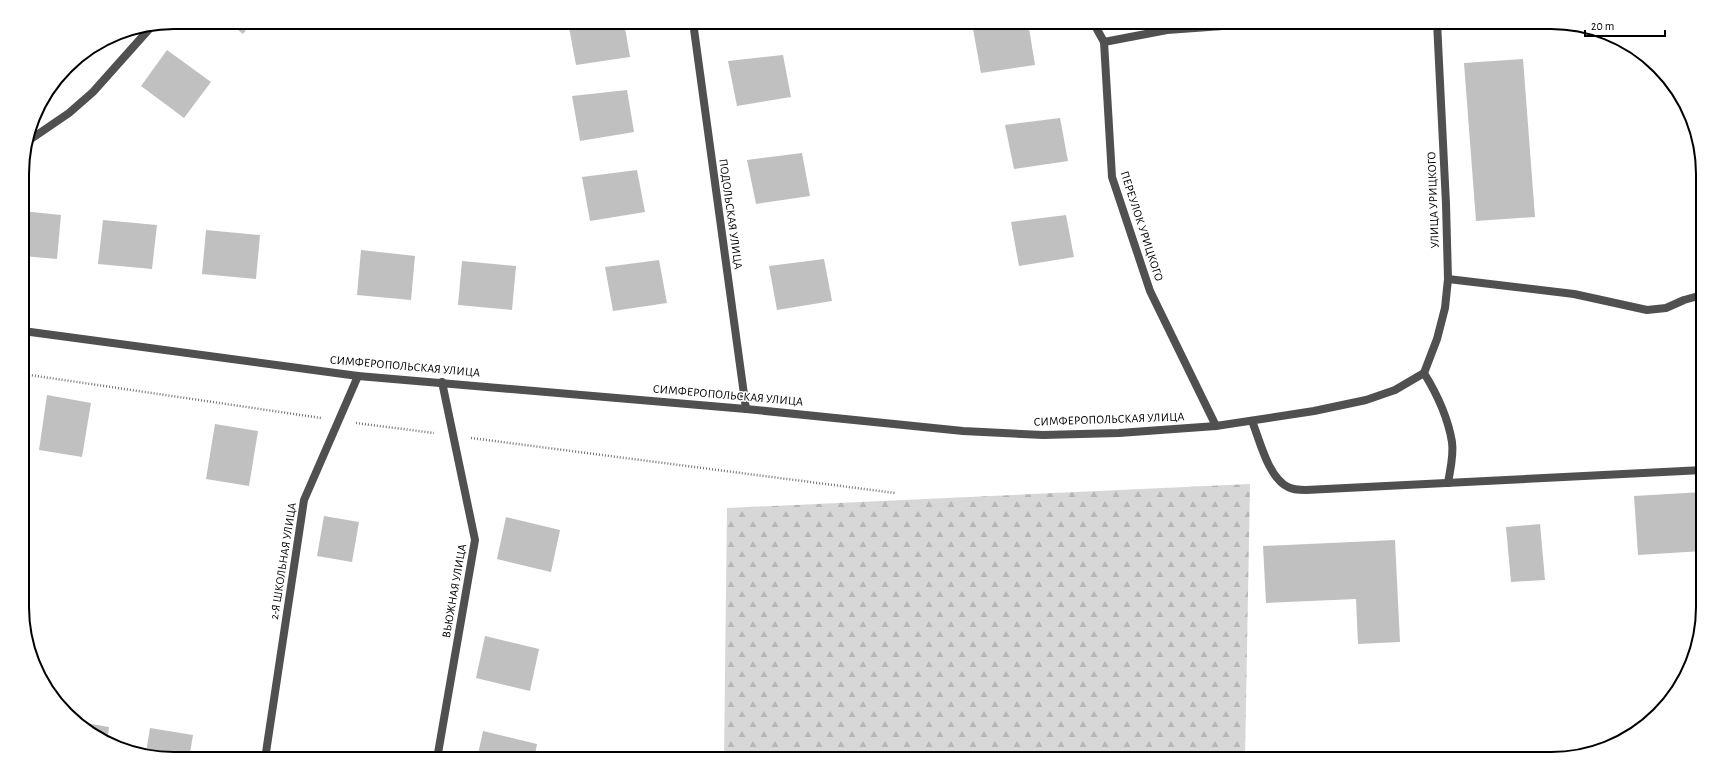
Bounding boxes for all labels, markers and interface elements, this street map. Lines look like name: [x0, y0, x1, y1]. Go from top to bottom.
scale bar: [1585, 12, 1665, 38]
text: 20 m: [1591, 20, 1614, 32]
street label: УЛИЦА УРИЦКОГО: [1425, 151, 1441, 249]
street label: ПОДОЛЬСКАЯ УЛИЦА: [717, 158, 745, 270]
street label: ПЕРЕУЛОК УРИЦКОГО: [1119, 170, 1165, 282]
street label: СИМФЕРОПОЛЬСКАЯ УЛИЦА: [329, 353, 481, 379]
street label: СИМФЕРОПОЛЬСКАЯ УЛИЦА: [652, 382, 804, 408]
street label: СИМФЕРОПОЛЬСКАЯ УЛИЦА: [1033, 410, 1185, 428]
street label: 2-Я ШКОЛЬНАЯ УЛИЦА: [268, 502, 298, 620]
street label: ВЬЮЖНАЯ УЛИЦА: [440, 543, 468, 639]

